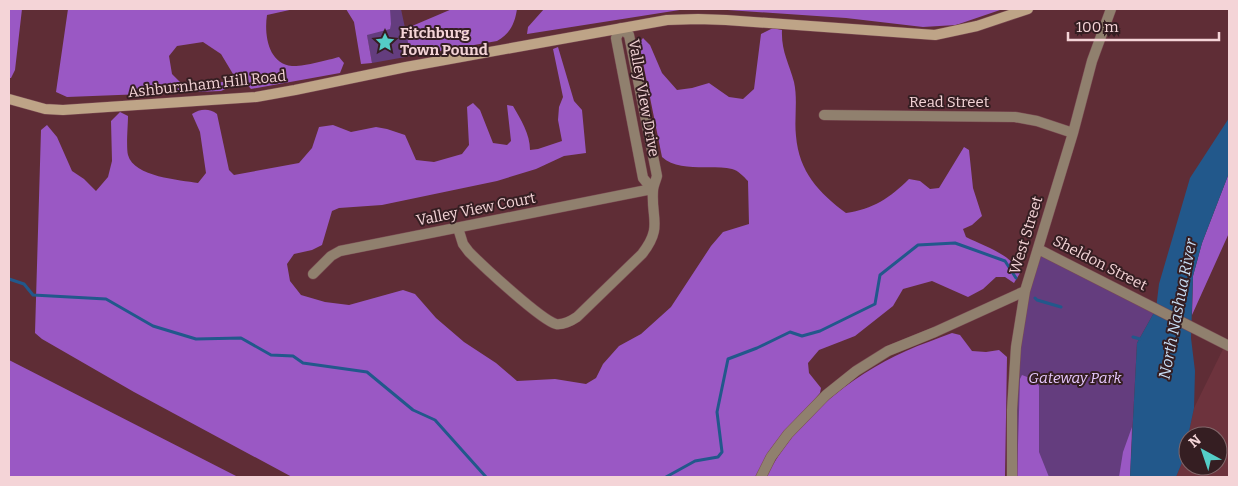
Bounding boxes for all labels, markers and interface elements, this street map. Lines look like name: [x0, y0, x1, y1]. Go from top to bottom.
scale bar: [1068, 10, 1219, 42]
text: 100 m: [1076, 18, 1119, 36]
place label: Fitchburg Town Pound: [400, 24, 488, 59]
place icon: Fitchburg Town Pound: [374, 31, 396, 53]
street label: Valley View Drive: [625, 38, 663, 158]
street label: Ashburnham Hill Road: [127, 67, 287, 101]
street label: Read Street: [909, 93, 990, 111]
street label: Valley View Court: [415, 188, 538, 229]
street label: West Street: [1006, 193, 1047, 276]
street label: Sheldon Street: [1050, 232, 1151, 295]
water label: North Nashua River: [1155, 236, 1201, 381]
park label: Gateway Park: [1028, 369, 1123, 387]
north arrow: [1178, 426, 1228, 476]
text: N: [1185, 431, 1205, 451]

